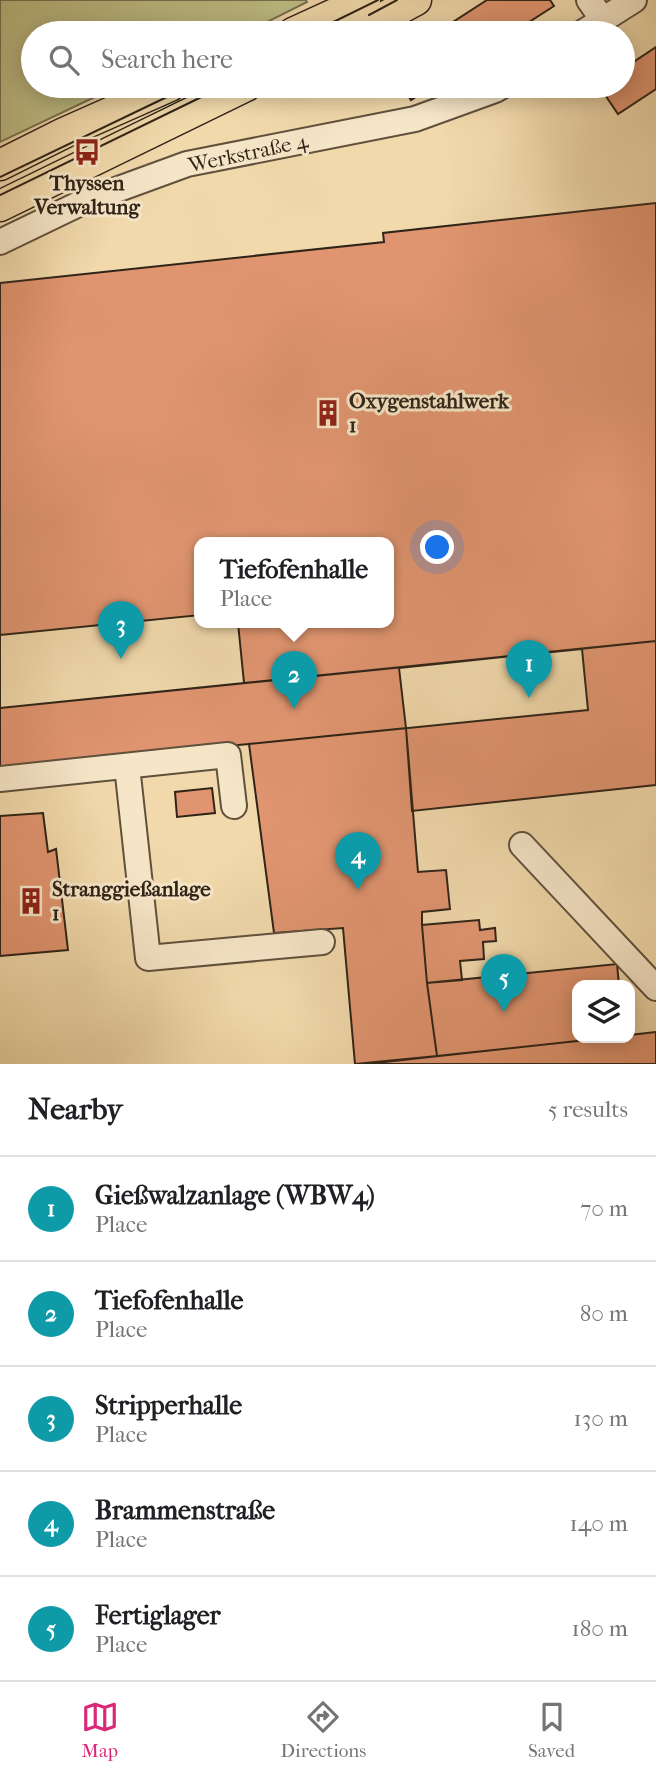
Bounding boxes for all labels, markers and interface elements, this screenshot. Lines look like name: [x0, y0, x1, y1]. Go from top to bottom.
search box: [21, 21, 635, 98]
icon: search: [45, 41, 83, 79]
text: Search here: [101, 44, 233, 75]
street label: Werkstraße 4: [185, 128, 311, 178]
bus stop icon: Thyssen Verwaltung: [72, 137, 102, 167]
place label: Thyssen Verwaltung: [33, 171, 141, 219]
place label: Oxygenstahlwerk 1: [349, 389, 510, 437]
building icon: Oxygenstahlwerk 1: [313, 398, 343, 428]
your location: [420, 530, 454, 564]
popup: [194, 537, 394, 628]
text: Tiefofenhalle: [220, 554, 368, 585]
text: Place: [220, 585, 272, 612]
pin: 3: [98, 601, 144, 659]
pin: 1: [506, 640, 552, 698]
pin: 2: [271, 651, 317, 709]
pin: 4: [335, 832, 381, 890]
place label: Stranggießanlage 1: [52, 877, 211, 925]
building icon: Stranggießanlage 1: [16, 886, 46, 916]
pin: 5: [481, 954, 527, 1012]
map controls: [572, 980, 635, 1043]
button: layers: [572, 980, 635, 1043]
text: Nearby: [28, 1092, 123, 1127]
text: 5 results: [548, 1096, 628, 1123]
text: Gießwalzanlage (WBW4): [95, 1180, 375, 1211]
text: 1: [47, 1195, 55, 1222]
text: 70 m: [580, 1195, 628, 1222]
text: Place: [95, 1211, 147, 1238]
text: Tiefofenhalle: [95, 1285, 243, 1316]
text: 2: [45, 1300, 57, 1327]
text: 80 m: [580, 1300, 628, 1327]
text: Place: [95, 1316, 147, 1343]
text: Stripperhalle: [95, 1390, 242, 1421]
text: 3: [46, 1405, 56, 1432]
text: 130 m: [574, 1405, 628, 1432]
text: Place: [95, 1421, 147, 1448]
text: Brammenstraße: [95, 1495, 275, 1526]
text: 4: [44, 1510, 58, 1537]
text: 140 m: [569, 1510, 628, 1537]
text: Place: [95, 1526, 147, 1553]
text: Fertiglager: [95, 1600, 221, 1631]
text: 5: [46, 1615, 56, 1642]
text: 180 m: [571, 1615, 628, 1642]
text: Place: [95, 1631, 147, 1658]
tab: Map: [81, 1698, 119, 1762]
tab: Directions: [281, 1698, 366, 1762]
tab: Saved: [528, 1698, 575, 1762]

